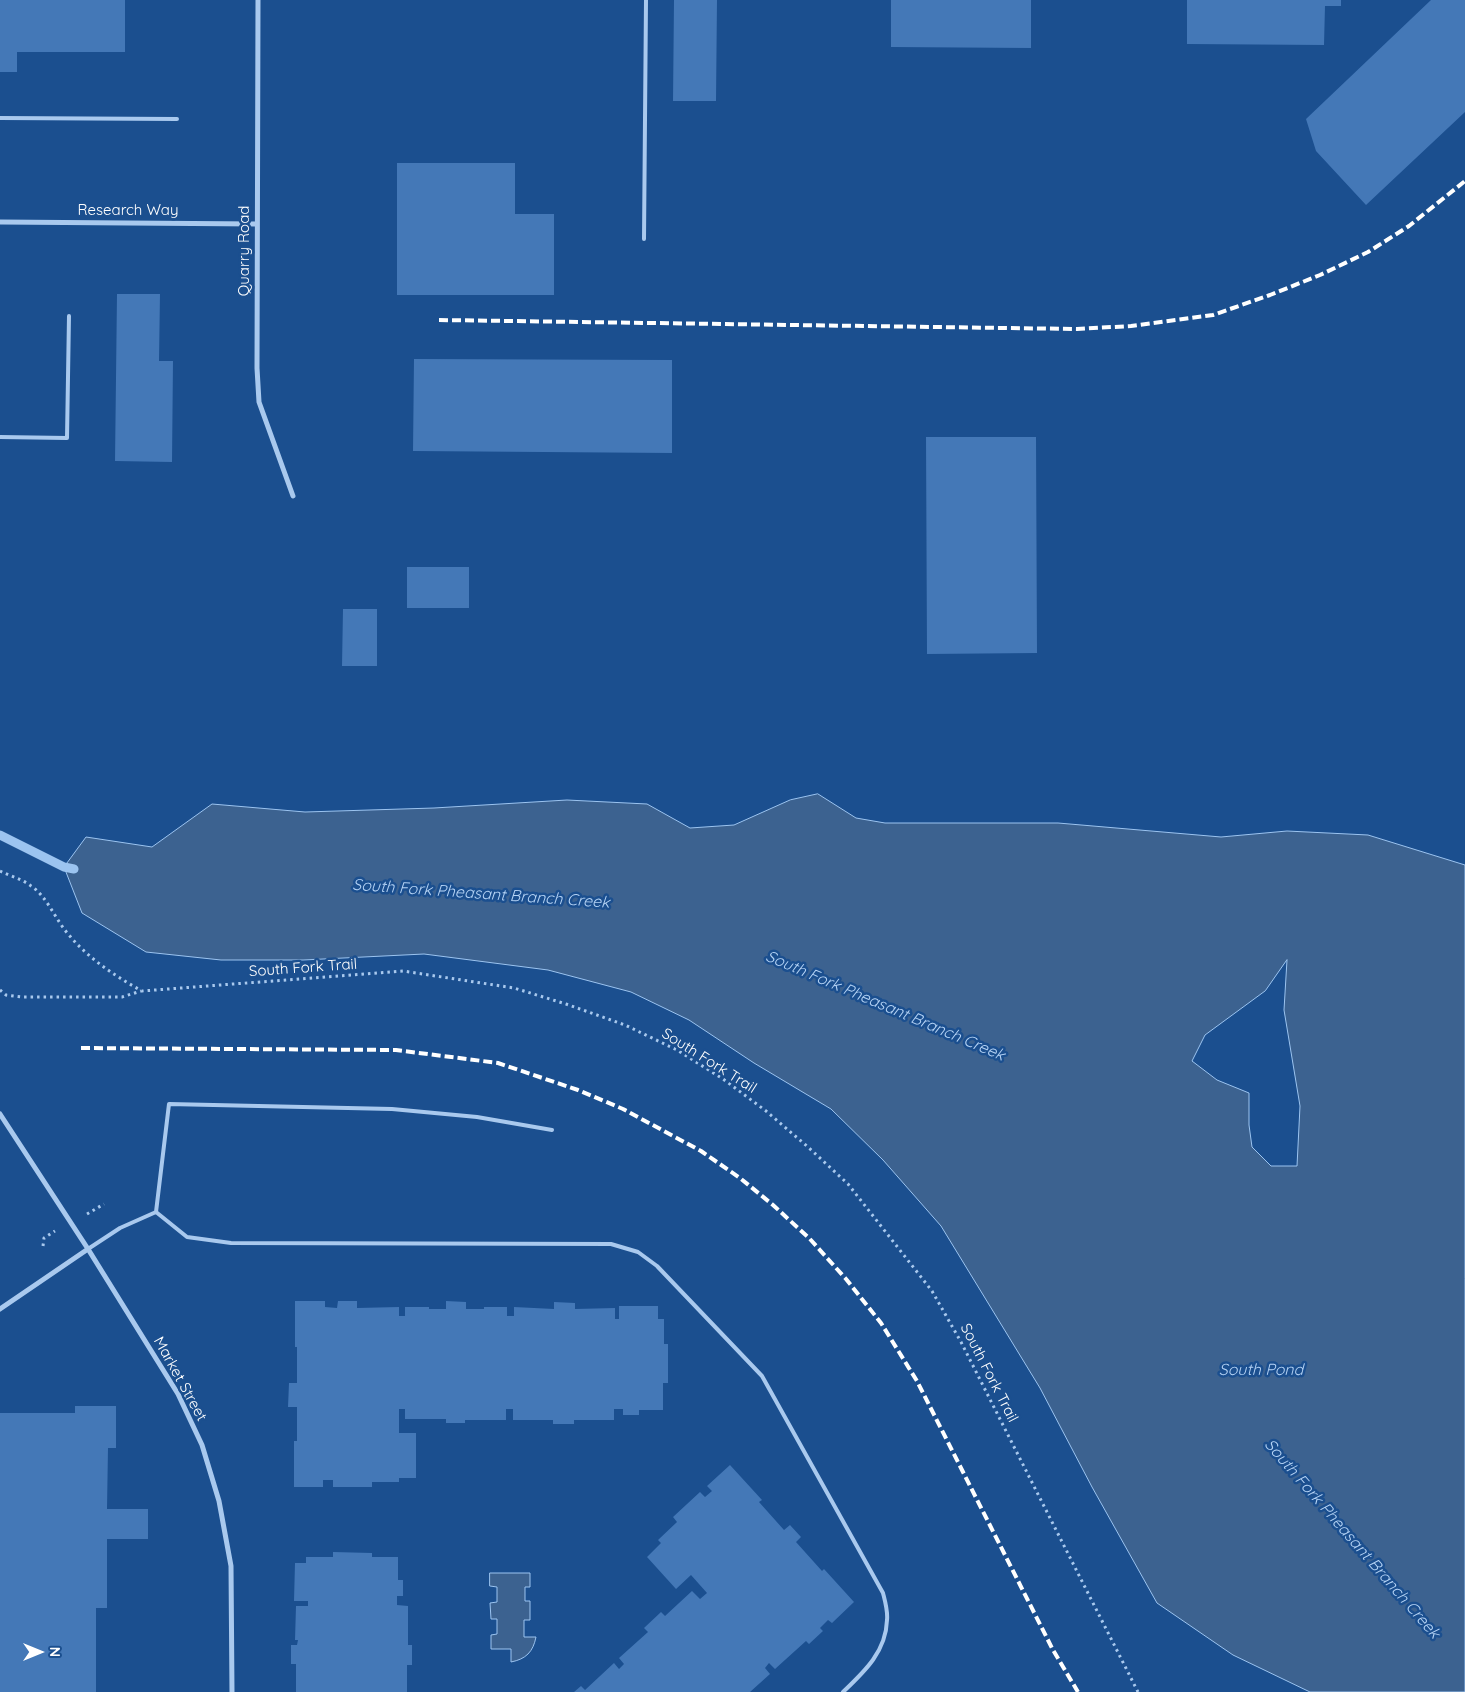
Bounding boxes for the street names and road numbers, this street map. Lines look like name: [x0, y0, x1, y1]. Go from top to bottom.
street label: Research Way: [78, 201, 178, 219]
street label: Quarry Road: [235, 206, 253, 296]
street label: South Fork Trail: [248, 955, 358, 981]
street label: South Fork Trail: [658, 1025, 760, 1097]
street label: South Fork Trail: [956, 1321, 1022, 1425]
street label: Market Street: [149, 1334, 211, 1424]

